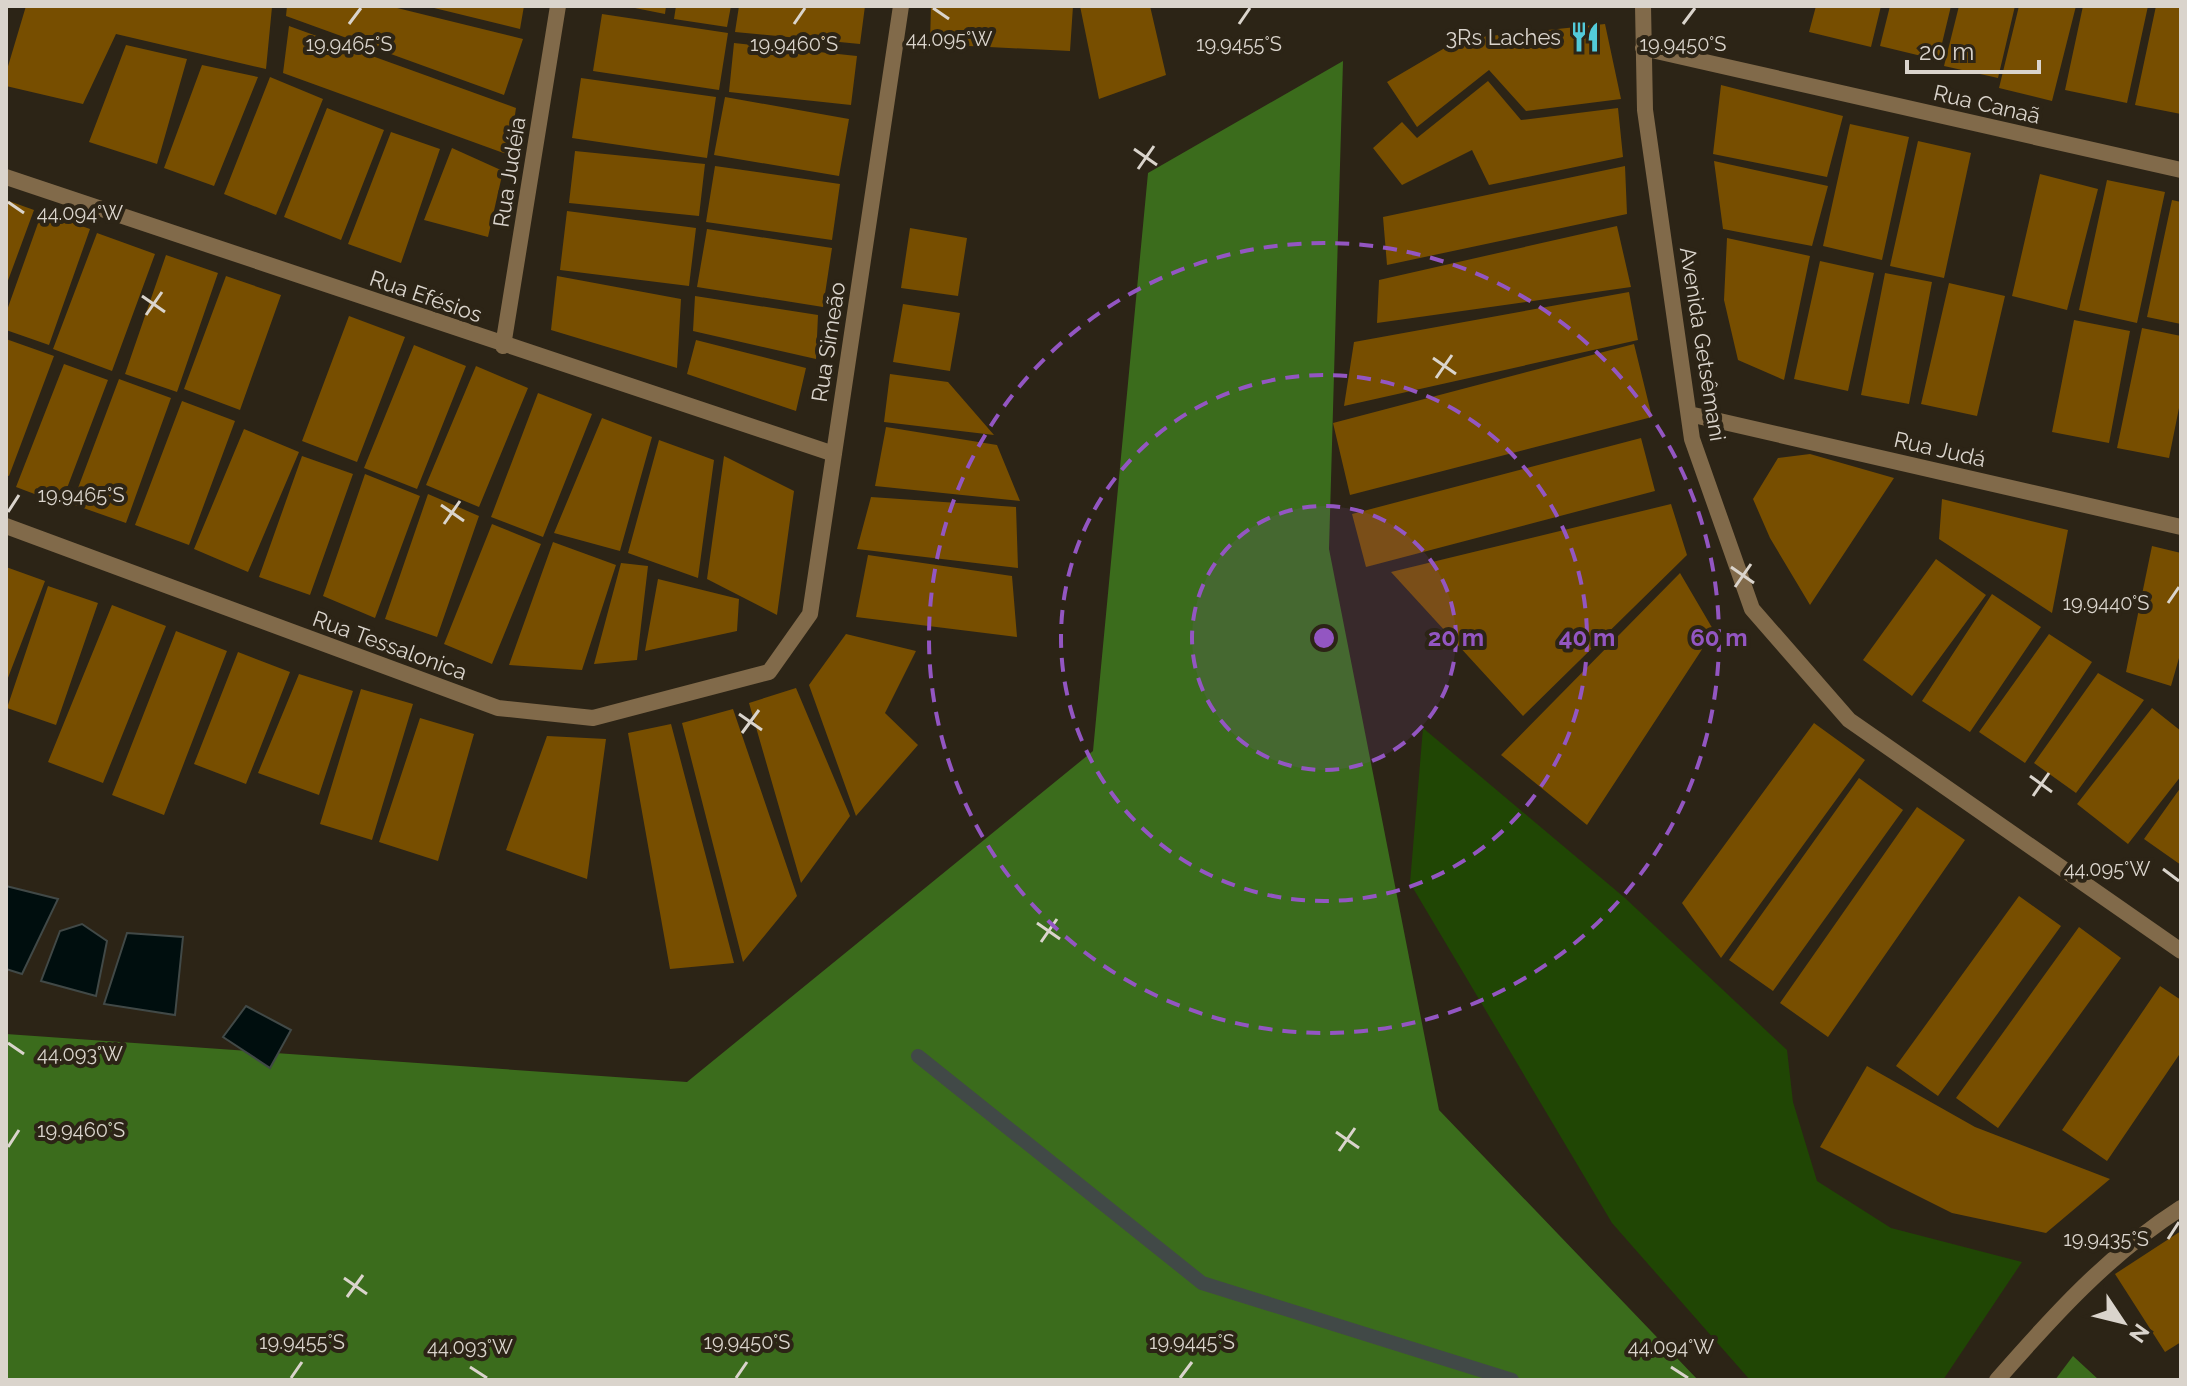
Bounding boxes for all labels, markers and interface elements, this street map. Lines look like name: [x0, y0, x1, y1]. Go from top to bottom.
restaurant icon: 3Rs Laches: [1568, 20, 1602, 54]
place label: 3Rs Laches: [1445, 24, 1561, 50]
scale bar: [1907, 24, 2039, 74]
text: 44.095°W: [906, 27, 992, 51]
text: 19.9465°S: [305, 32, 393, 56]
text: 19.9460°S: [750, 32, 838, 56]
text: 19.9455°S: [1196, 32, 1282, 56]
text: 19.9450°S: [1640, 32, 1726, 56]
text: 20 m: [1919, 37, 1974, 66]
street label: Rua Canaã: [1931, 79, 2043, 129]
street label: Rua Judéia: [487, 115, 531, 229]
text: 44.094°W: [37, 201, 123, 225]
street label: Avenida Getsêmani: [1675, 245, 1731, 443]
street label: Rua Efésios: [366, 265, 486, 327]
street label: Rua Simeão: [806, 280, 850, 404]
street label: Rua Judá: [1892, 426, 1988, 472]
text: 19.9465°S: [37, 483, 125, 507]
text: 19.9440°S: [2063, 591, 2149, 615]
street label: Rua Tessalonica: [309, 605, 471, 685]
text: 20 m: [1428, 623, 1484, 652]
text: 40 m: [1559, 623, 1615, 652]
text: 60 m: [1690, 623, 1748, 652]
centre of rings: [1310, 624, 1338, 652]
text: 44.095°W: [2064, 857, 2150, 881]
text: 44.093°W: [37, 1042, 123, 1066]
text: 19.9460°S: [37, 1118, 125, 1142]
text: 19.9435°S: [2063, 1227, 2149, 1251]
north arrow: [2083, 1282, 2163, 1362]
text: N: [2124, 1319, 2155, 1348]
text: 19.9455°S: [259, 1330, 345, 1354]
text: 19.9450°S: [704, 1330, 790, 1354]
text: 19.9445°S: [1149, 1330, 1235, 1354]
text: 44.093°W: [427, 1335, 513, 1359]
text: 44.094°W: [1628, 1335, 1714, 1359]

